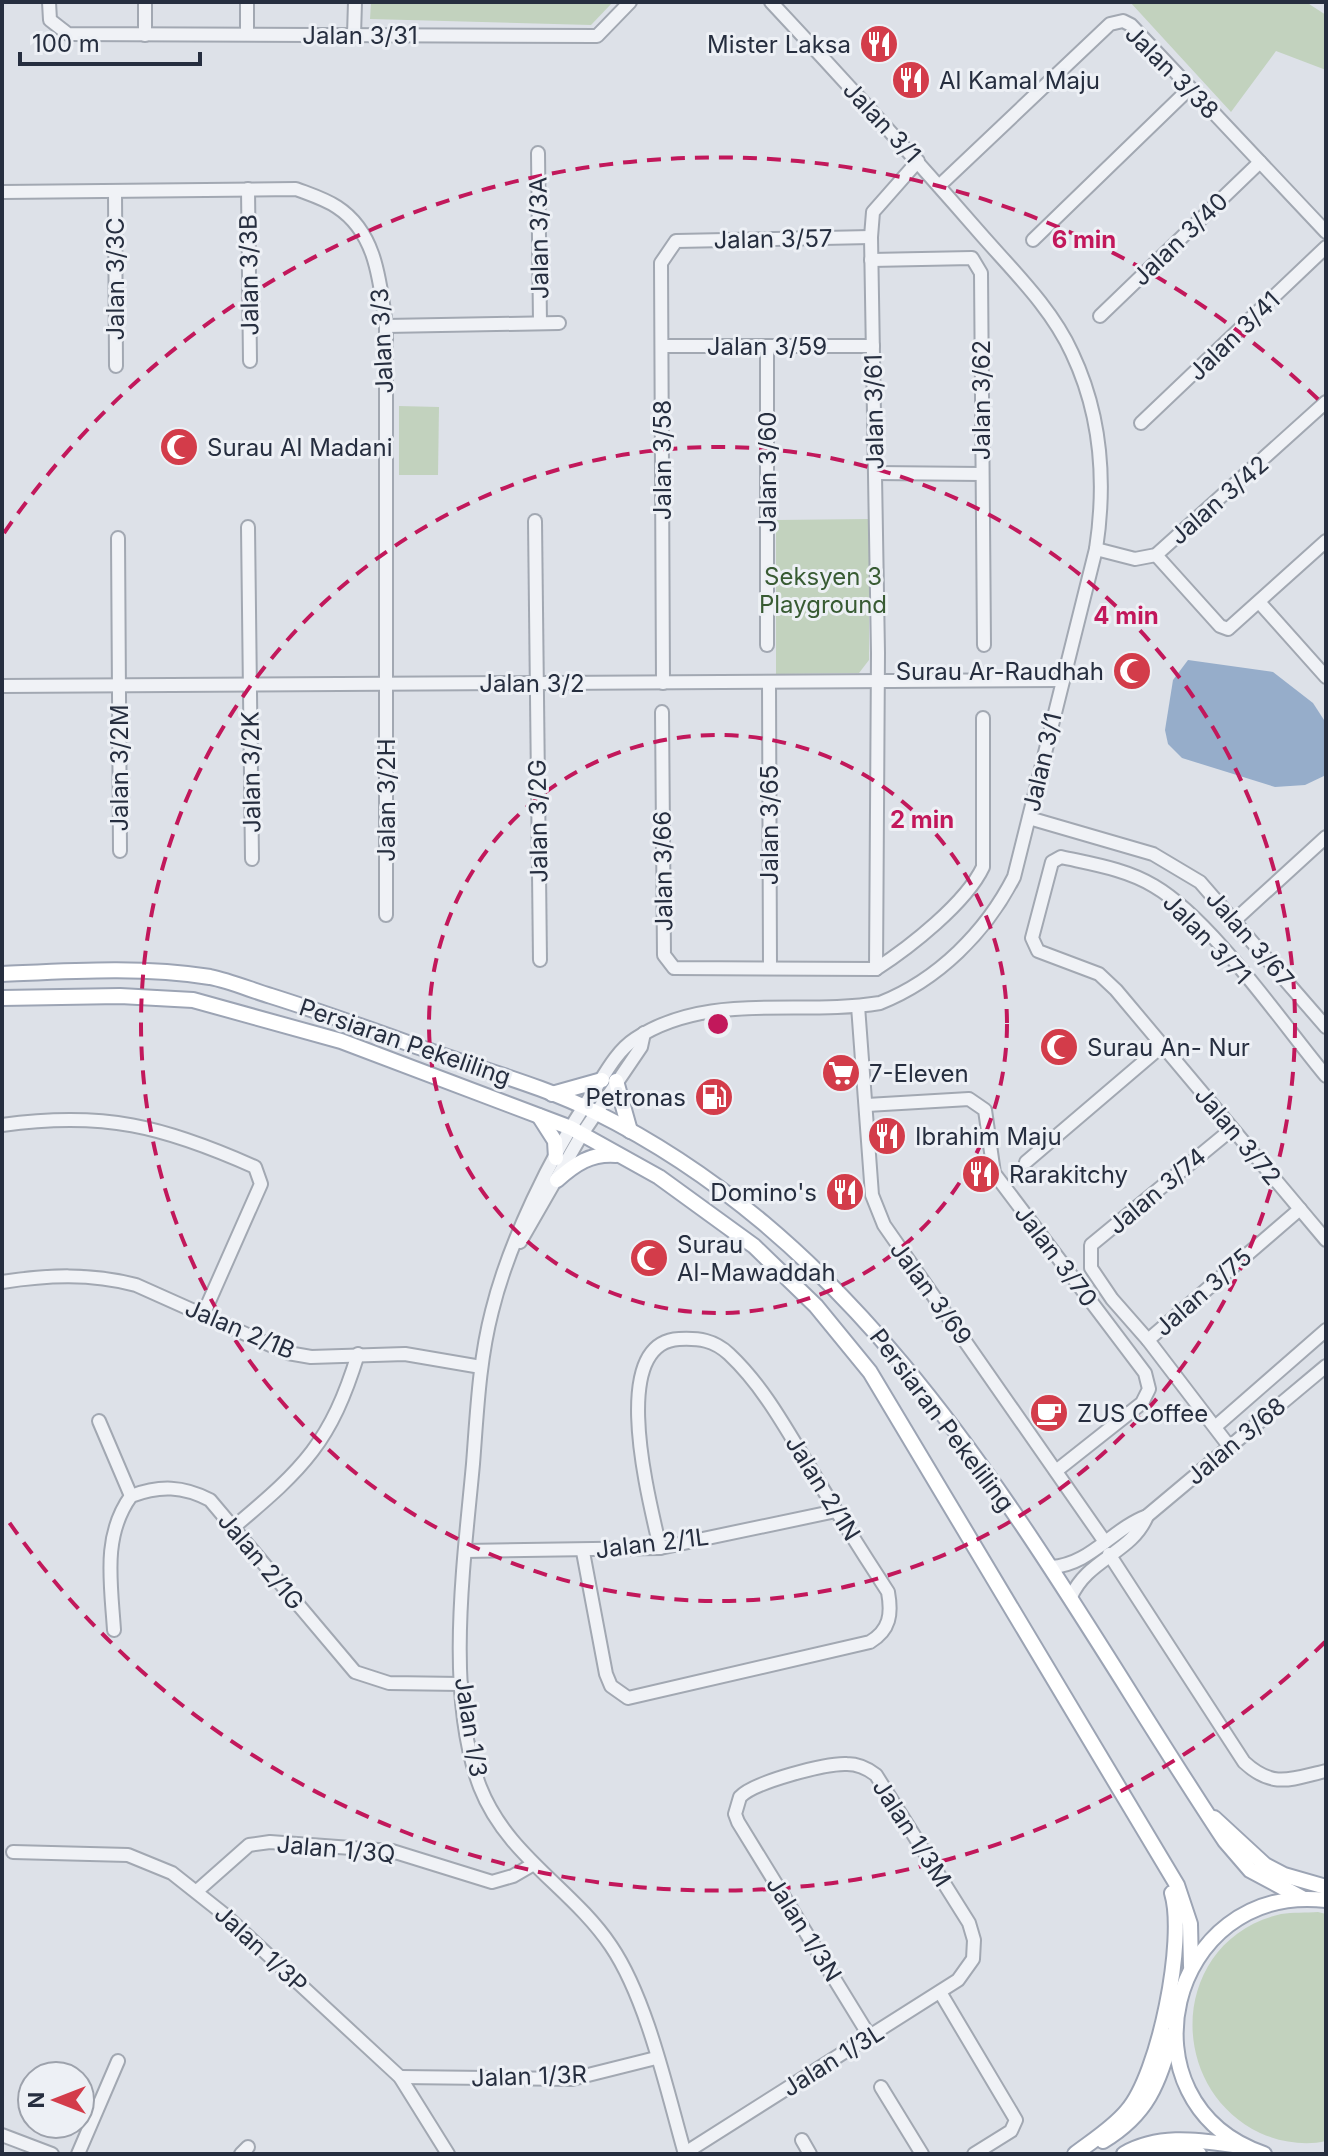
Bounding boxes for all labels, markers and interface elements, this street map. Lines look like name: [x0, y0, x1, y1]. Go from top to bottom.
scale bar: [20, 16, 200, 66]
street label: Jalan 3/38: [1119, 19, 1225, 125]
street label: Jalan 3/31: [302, 21, 418, 50]
restaurant icon: Mister Laksa: [858, 23, 900, 65]
text: 100 m: [32, 29, 100, 58]
place label: Mister Laksa: [707, 30, 851, 59]
restaurant icon: Al Kamal Maju: [890, 59, 932, 101]
place label: Al Kamal Maju: [939, 66, 1100, 95]
street label: Jalan 3/1: [837, 75, 927, 169]
street label: Jalan 3/3A: [523, 177, 555, 299]
street label: Jalan 3/40: [1126, 186, 1234, 292]
street label: Jalan 3/3B: [233, 214, 265, 336]
street label: Jalan 3/3C: [101, 217, 130, 341]
street label: Jalan 3/57: [713, 223, 833, 255]
text: 6 min: [1052, 225, 1116, 254]
street label: Jalan 3/41: [1182, 285, 1286, 387]
street label: Jalan 3/3: [365, 287, 399, 395]
street label: Jalan 3/59: [707, 332, 827, 361]
street label: Jalan 3/62: [967, 340, 996, 460]
street label: Jalan 3/61: [858, 354, 890, 470]
street label: Jalan 3/58: [648, 400, 677, 520]
street label: Jalan 3/60: [753, 412, 782, 532]
mosque icon: Surau Al Madani: [158, 426, 200, 468]
place label: Surau Al Madani: [207, 433, 392, 462]
street label: Jalan 3/42: [1164, 449, 1274, 551]
park label: Seksyen 3 Playground: [759, 562, 887, 619]
text: 4 min: [1093, 601, 1159, 630]
mosque icon: Surau Ar-Raudhah: [1111, 650, 1153, 692]
place label: Surau Ar-Raudhah: [896, 657, 1104, 686]
street label: Jalan 3/2: [479, 669, 585, 698]
street label: Jalan 3/2M: [105, 704, 134, 832]
street label: Jalan 3/1: [1017, 710, 1067, 814]
street label: Jalan 3/2K: [235, 711, 267, 833]
street label: Jalan 3/2H: [372, 738, 401, 862]
street label: Jalan 3/2G: [522, 759, 554, 883]
street label: Jalan 3/65: [755, 765, 784, 885]
text: 2 min: [890, 805, 954, 834]
street label: Jalan 3/66: [647, 810, 679, 932]
street label: Jalan 3/67: [1200, 884, 1300, 994]
street label: Jalan 3/71: [1157, 888, 1257, 990]
street label: Persiaran Pekeliling: [296, 992, 514, 1092]
centre of rings: [704, 1010, 732, 1038]
mosque icon: Surau An- Nur: [1038, 1026, 1080, 1068]
place label: Surau An- Nur: [1087, 1033, 1250, 1062]
supermarket icon: 7-Eleven: [820, 1052, 862, 1094]
place label: 7-Eleven: [869, 1059, 969, 1088]
fuel station icon: Petronas: [693, 1076, 735, 1118]
street label: Jalan 3/72: [1189, 1081, 1287, 1191]
place label: Petronas: [586, 1083, 686, 1112]
restaurant icon: Ibrahim Maju: [866, 1115, 908, 1157]
place label: Ibrahim Maju: [915, 1122, 1062, 1151]
street label: Jalan 3/74: [1102, 1142, 1212, 1240]
restaurant icon: Rarakitchy: [960, 1153, 1002, 1195]
place label: Rarakitchy: [1009, 1160, 1128, 1189]
restaurant icon: Domino's: [824, 1171, 866, 1213]
place label: Domino's: [710, 1178, 817, 1207]
street label: Jalan 3/70: [1009, 1200, 1103, 1312]
place label: Surau Al-Mawaddah: [677, 1230, 836, 1287]
street label: Jalan 3/69: [884, 1236, 978, 1350]
mosque icon: Surau Al-Mawaddah: [628, 1237, 670, 1279]
street label: Jalan 3/75: [1149, 1242, 1257, 1342]
street label: Jalan 2/1B: [181, 1293, 299, 1365]
street label: Persiaran Pekeliling: [864, 1323, 1020, 1517]
street label: Jalan 3/68: [1180, 1391, 1292, 1491]
cafe icon: ZUS Coffee: [1028, 1392, 1070, 1434]
place label: ZUS Coffee: [1077, 1399, 1208, 1428]
street label: Jalan 2/1N: [779, 1430, 867, 1546]
street label: Jalan 2/1G: [212, 1506, 310, 1616]
street label: Jalan 2/1L: [594, 1522, 710, 1564]
street label: Jalan 1/3: [449, 1675, 493, 1779]
street label: Jalan 1/3M: [867, 1774, 957, 1892]
street label: Jalan 1/3Q: [275, 1829, 397, 1869]
street label: Jalan 1/3N: [760, 1871, 848, 1987]
street label: Jalan 1/3P: [209, 1899, 313, 1999]
street label: Jalan 1/3L: [777, 2017, 889, 2103]
street label: Jalan 1/3R: [470, 2059, 588, 2093]
north arrow: [16, 2060, 96, 2140]
text: N: [23, 2092, 49, 2108]

